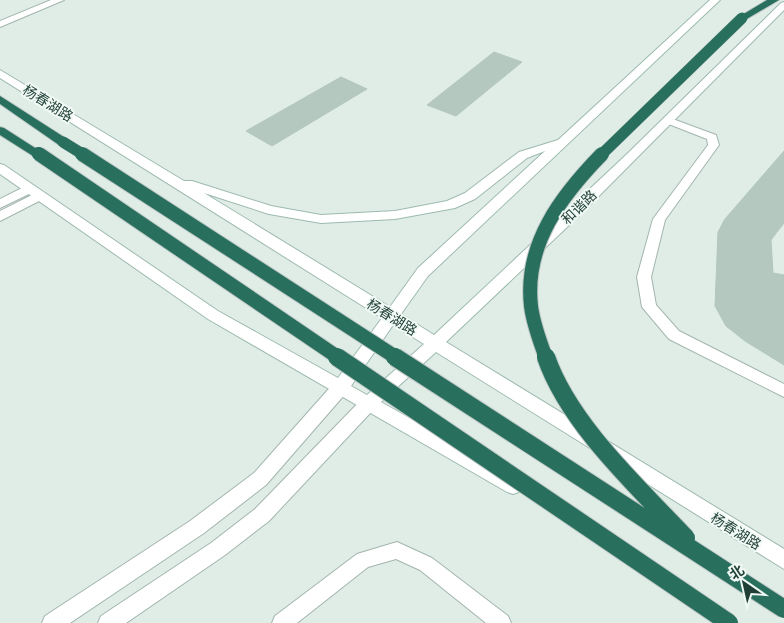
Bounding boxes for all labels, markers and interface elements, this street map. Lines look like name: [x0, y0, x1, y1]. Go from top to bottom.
street label: 杨春湖路: [19, 80, 77, 125]
street label: 和谐路: [557, 185, 600, 228]
street label: 杨春湖路: [363, 294, 421, 339]
street label: 杨春湖路: [707, 508, 765, 553]
north arrow: [719, 558, 769, 608]
text: 北: [725, 560, 748, 584]

